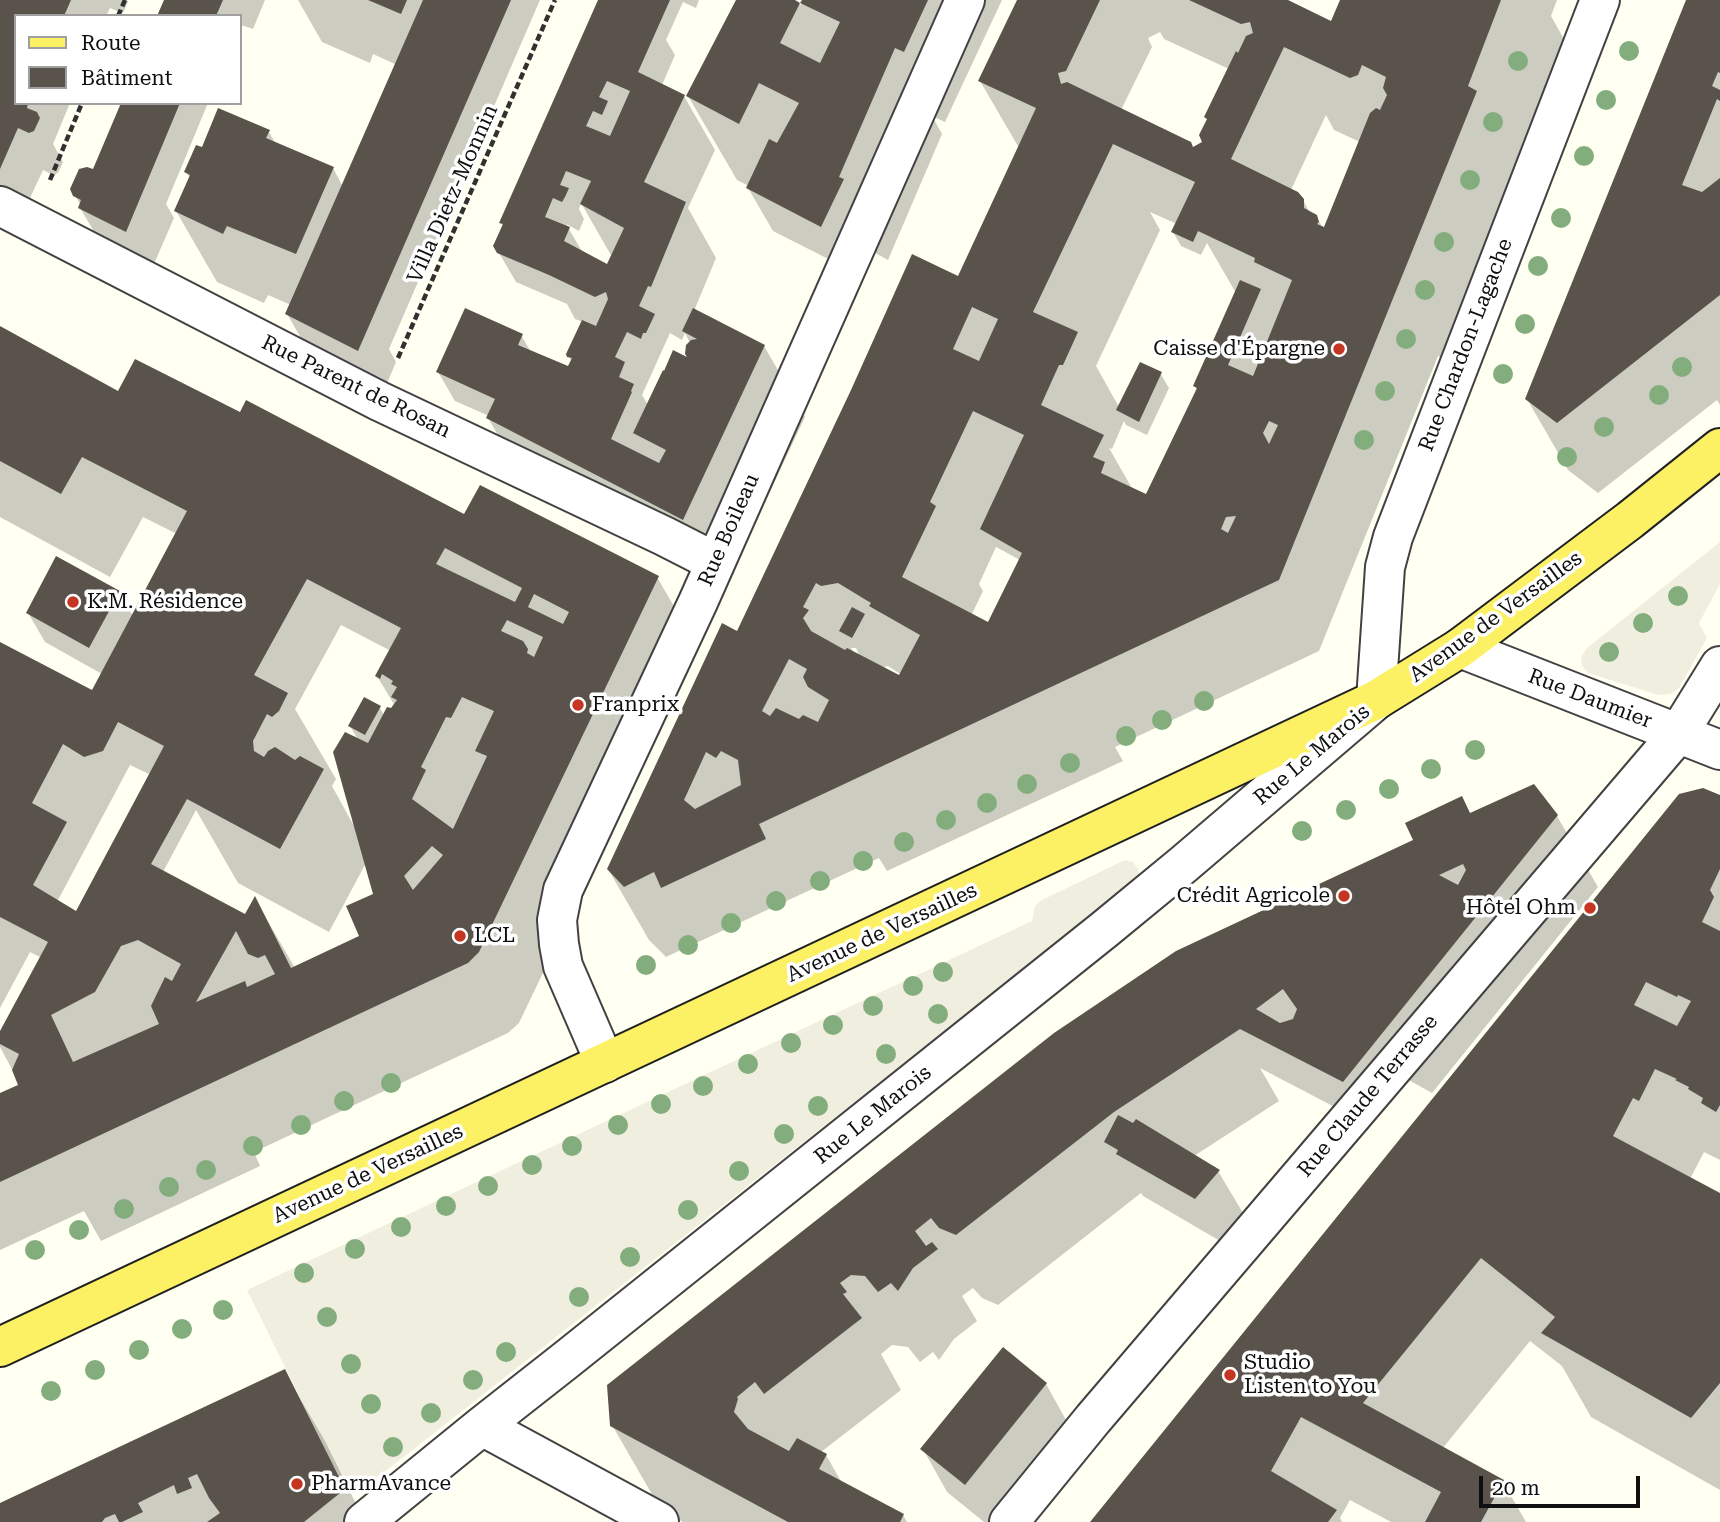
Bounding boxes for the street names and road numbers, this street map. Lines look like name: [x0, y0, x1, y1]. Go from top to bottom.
street label: Villa Dietz-Monnin: [402, 101, 504, 287]
street label: Rue Chardon-Lagache: [1414, 235, 1518, 455]
street label: Rue Parent de Rosan: [257, 330, 455, 444]
street label: Rue Boileau: [693, 470, 765, 590]
street label: Avenue de Versailles: [1405, 546, 1587, 688]
street label: Rue Daumier: [1524, 664, 1656, 734]
street label: Rue Le Marois: [1249, 699, 1375, 811]
street label: Avenue de Versailles: [783, 878, 981, 988]
street label: Rue Claude Terrasse: [1293, 1010, 1443, 1182]
street label: Rue Le Marois: [809, 1060, 937, 1170]
street label: Avenue de Versailles: [269, 1119, 467, 1229]

